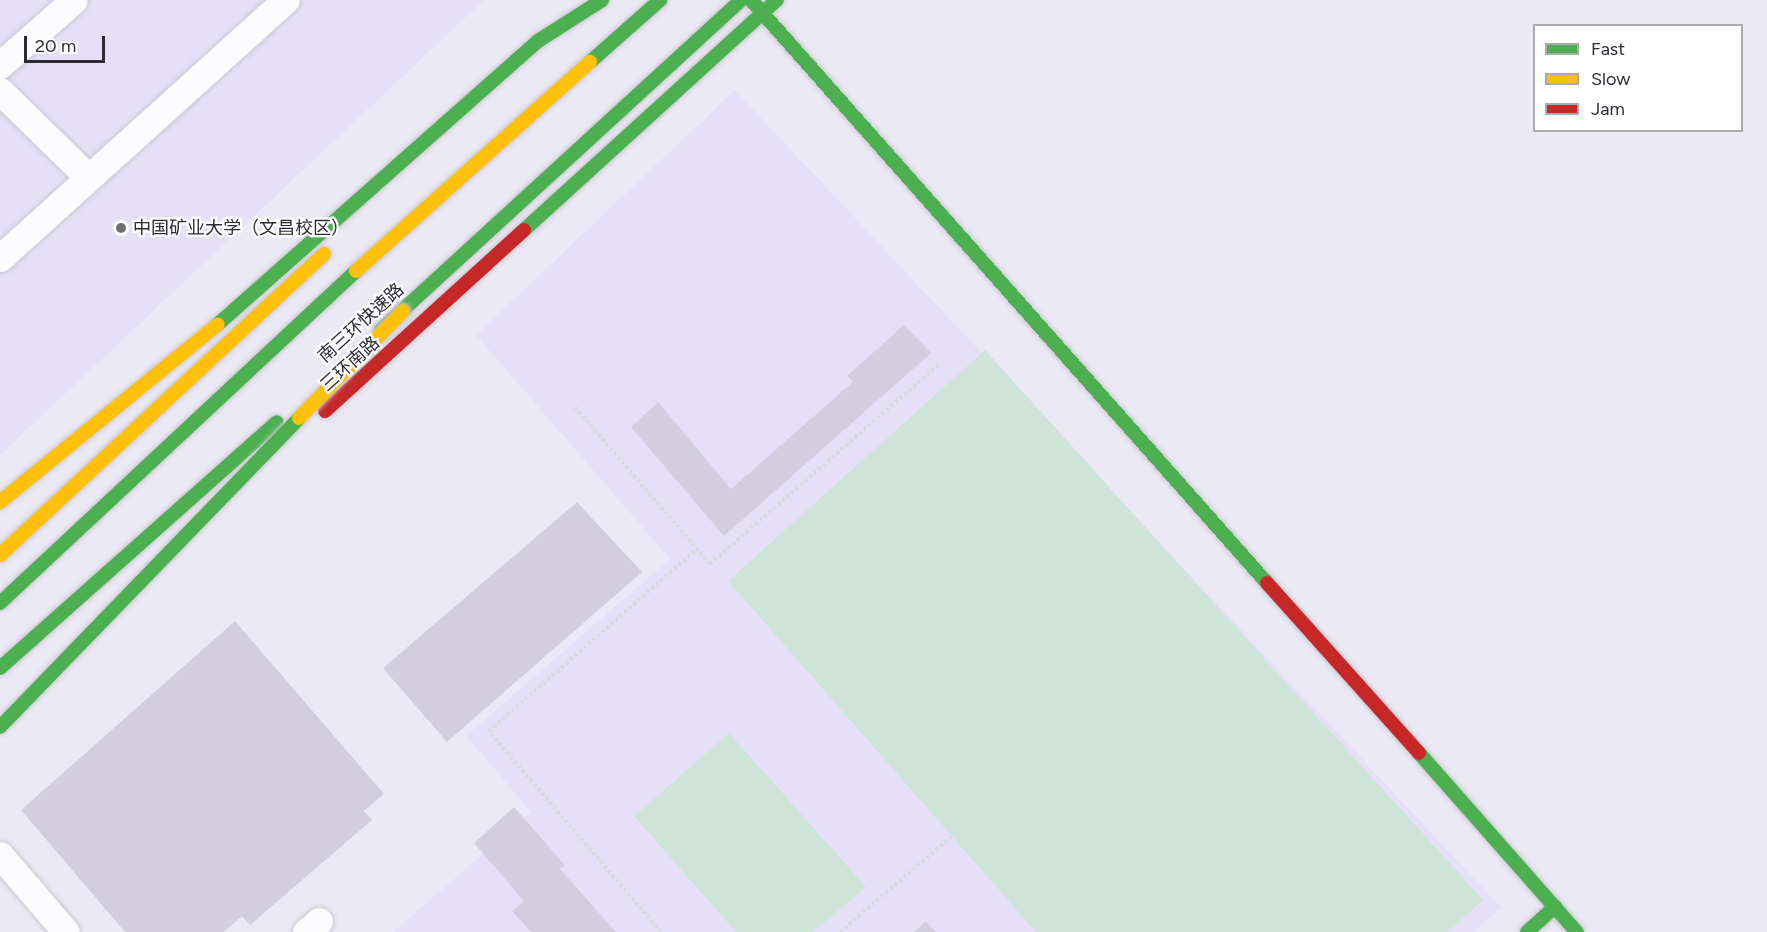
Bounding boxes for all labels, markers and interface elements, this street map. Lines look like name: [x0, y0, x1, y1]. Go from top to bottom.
scale bar: [27, 24, 108, 62]
legend: [1533, 24, 1743, 132]
text: 20 m: [35, 35, 76, 57]
text: Fast: [1591, 38, 1625, 60]
text: Slow: [1591, 68, 1630, 90]
text: Jam: [1591, 98, 1625, 120]
place label: 中国矿业大学（文昌校区）: [133, 217, 349, 239]
marker: 中国矿业大学（文昌校区）: [114, 221, 128, 235]
street label: 南三环快速路: [314, 279, 408, 367]
street label: 三环南路: [316, 332, 384, 396]

